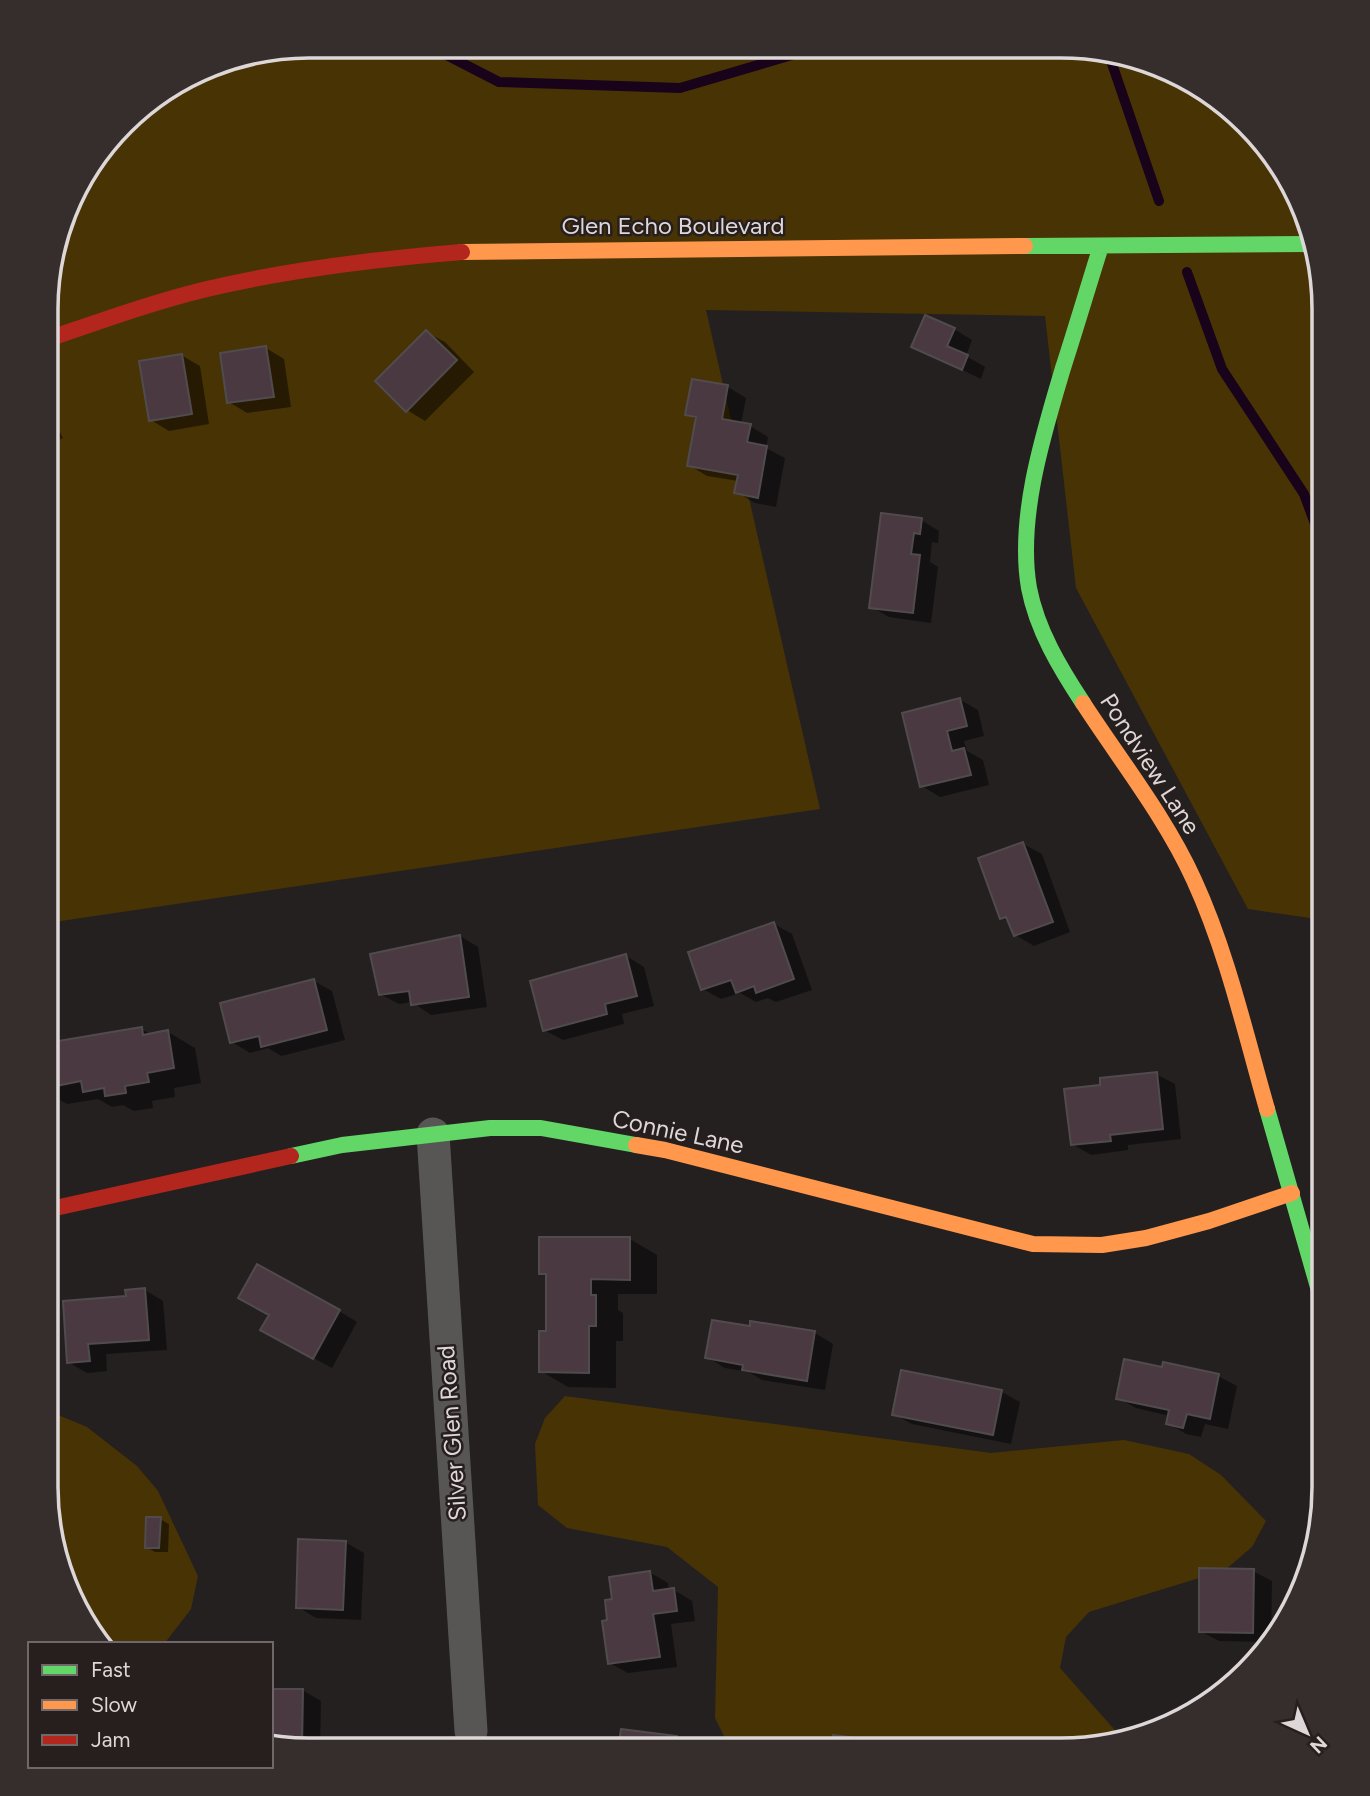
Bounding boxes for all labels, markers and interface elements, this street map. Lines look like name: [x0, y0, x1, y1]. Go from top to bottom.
street label: Glen Echo Boulevard: [561, 211, 785, 240]
street label: Pondview Lane: [1094, 688, 1207, 839]
street label: Connie Lane: [610, 1103, 747, 1160]
street label: Silver Glen Road: [431, 1344, 472, 1522]
legend: [28, 1642, 273, 1768]
text: Fast: [91, 1657, 131, 1682]
text: Slow: [91, 1692, 137, 1717]
north arrow: [1272, 1698, 1342, 1768]
text: Jam: [91, 1727, 130, 1752]
text: N: [1305, 1731, 1332, 1758]

